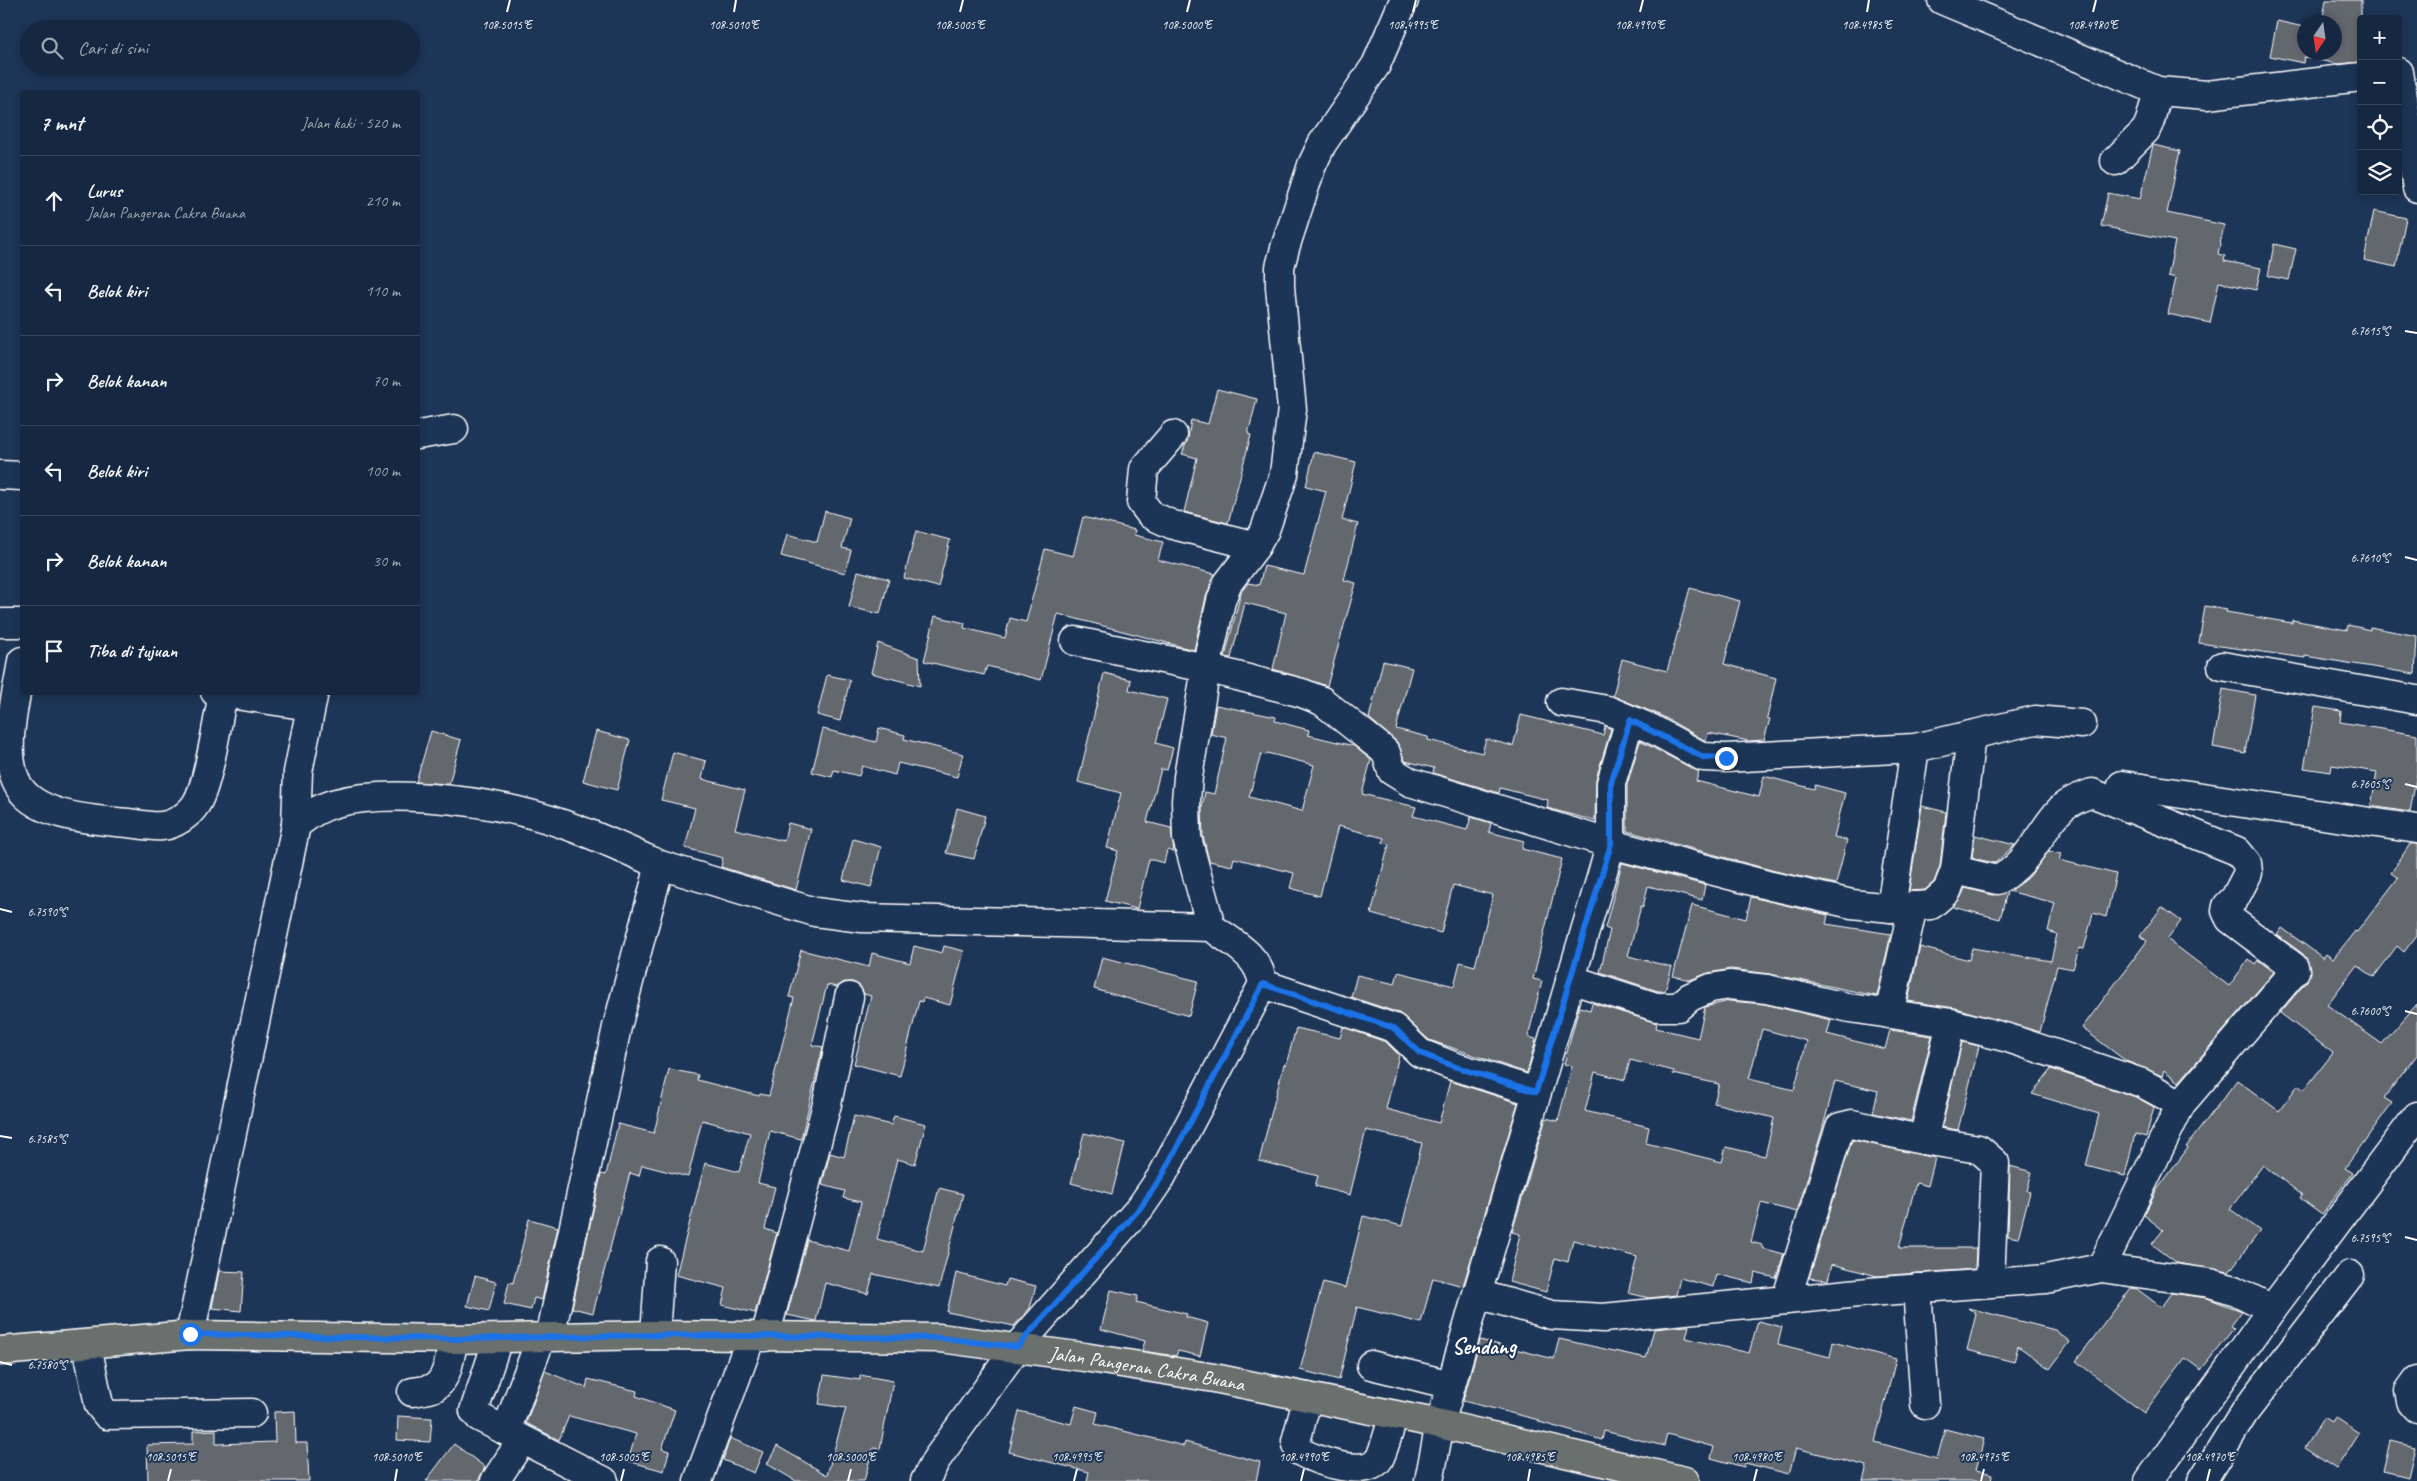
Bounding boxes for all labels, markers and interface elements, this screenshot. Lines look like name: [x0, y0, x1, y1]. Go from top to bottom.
north arrow: [2297, 15, 2342, 60]
map controls: [2357, 15, 2402, 195]
button: +: [2357, 15, 2402, 60]
text: 108.5015°E: [482, 17, 534, 33]
text: 108.5010°E: [709, 17, 761, 33]
text: 108.5005°E: [935, 17, 987, 33]
text: 108.5000°E: [1162, 17, 1214, 33]
text: 108.4995°E: [1388, 17, 1440, 33]
text: 108.4990°E: [1615, 17, 1667, 33]
text: 108.4985°E: [1842, 17, 1894, 33]
text: 108.4980°E: [2068, 17, 2120, 33]
search box: [20, 20, 420, 75]
icon: search: [38, 34, 66, 62]
text: Cari di sini: [78, 36, 148, 60]
button: −: [2357, 60, 2402, 105]
button: locate: [2357, 105, 2402, 150]
text: 7 mnt: [40, 110, 83, 136]
text: Jalan kaki · 520 m: [302, 113, 400, 133]
button: layers: [2357, 150, 2402, 195]
text: Lurus: [87, 179, 122, 203]
icon: ahead: [40, 187, 68, 215]
text: 210 m: [366, 191, 400, 211]
text: Jalan Pangeran Cakra Buana: [87, 203, 245, 223]
icon: left: [40, 277, 68, 305]
text: Belok kiri: [87, 279, 147, 303]
text: 110 m: [366, 281, 400, 301]
text: 6.7615°S: [2351, 323, 2391, 339]
icon: right: [40, 367, 68, 395]
text: Belok kanan: [87, 369, 166, 393]
text: 70 m: [373, 371, 400, 391]
icon: left: [40, 457, 68, 485]
text: Belok kiri: [87, 459, 147, 483]
text: 100 m: [366, 461, 400, 481]
icon: right: [40, 547, 68, 575]
text: Belok kanan: [87, 549, 166, 573]
text: 6.7610°S: [2351, 550, 2391, 566]
text: 30 m: [373, 551, 400, 571]
icon: arrive: [40, 637, 68, 665]
text: Tiba di tujuan: [87, 639, 177, 663]
route end: [1715, 747, 1738, 770]
text: 6.7605°S: [2351, 776, 2391, 792]
text: 6.7590°S: [28, 904, 68, 920]
text: 6.7600°S: [2351, 1003, 2391, 1019]
text: 6.7585°S: [28, 1131, 68, 1147]
text: 6.7595°S: [2351, 1230, 2391, 1246]
route start: [179, 1323, 202, 1346]
district label: Sendang: [1452, 1333, 1518, 1361]
street label: Jalan Pangeran Cakra Buana: [1047, 1340, 1248, 1397]
text: 6.7580°S: [28, 1357, 68, 1373]
text: 108.5015°E: [146, 1449, 198, 1465]
text: 108.5010°E: [372, 1449, 424, 1465]
text: 108.5005°E: [599, 1449, 651, 1465]
text: 108.5000°E: [826, 1449, 878, 1465]
text: 108.4995°E: [1052, 1449, 1104, 1465]
text: 108.4990°E: [1279, 1449, 1331, 1465]
text: 108.4985°E: [1505, 1449, 1557, 1465]
text: 108.4980°E: [1732, 1449, 1784, 1465]
text: 108.4975°E: [1959, 1449, 2011, 1465]
text: 108.4970°E: [2185, 1449, 2237, 1465]

